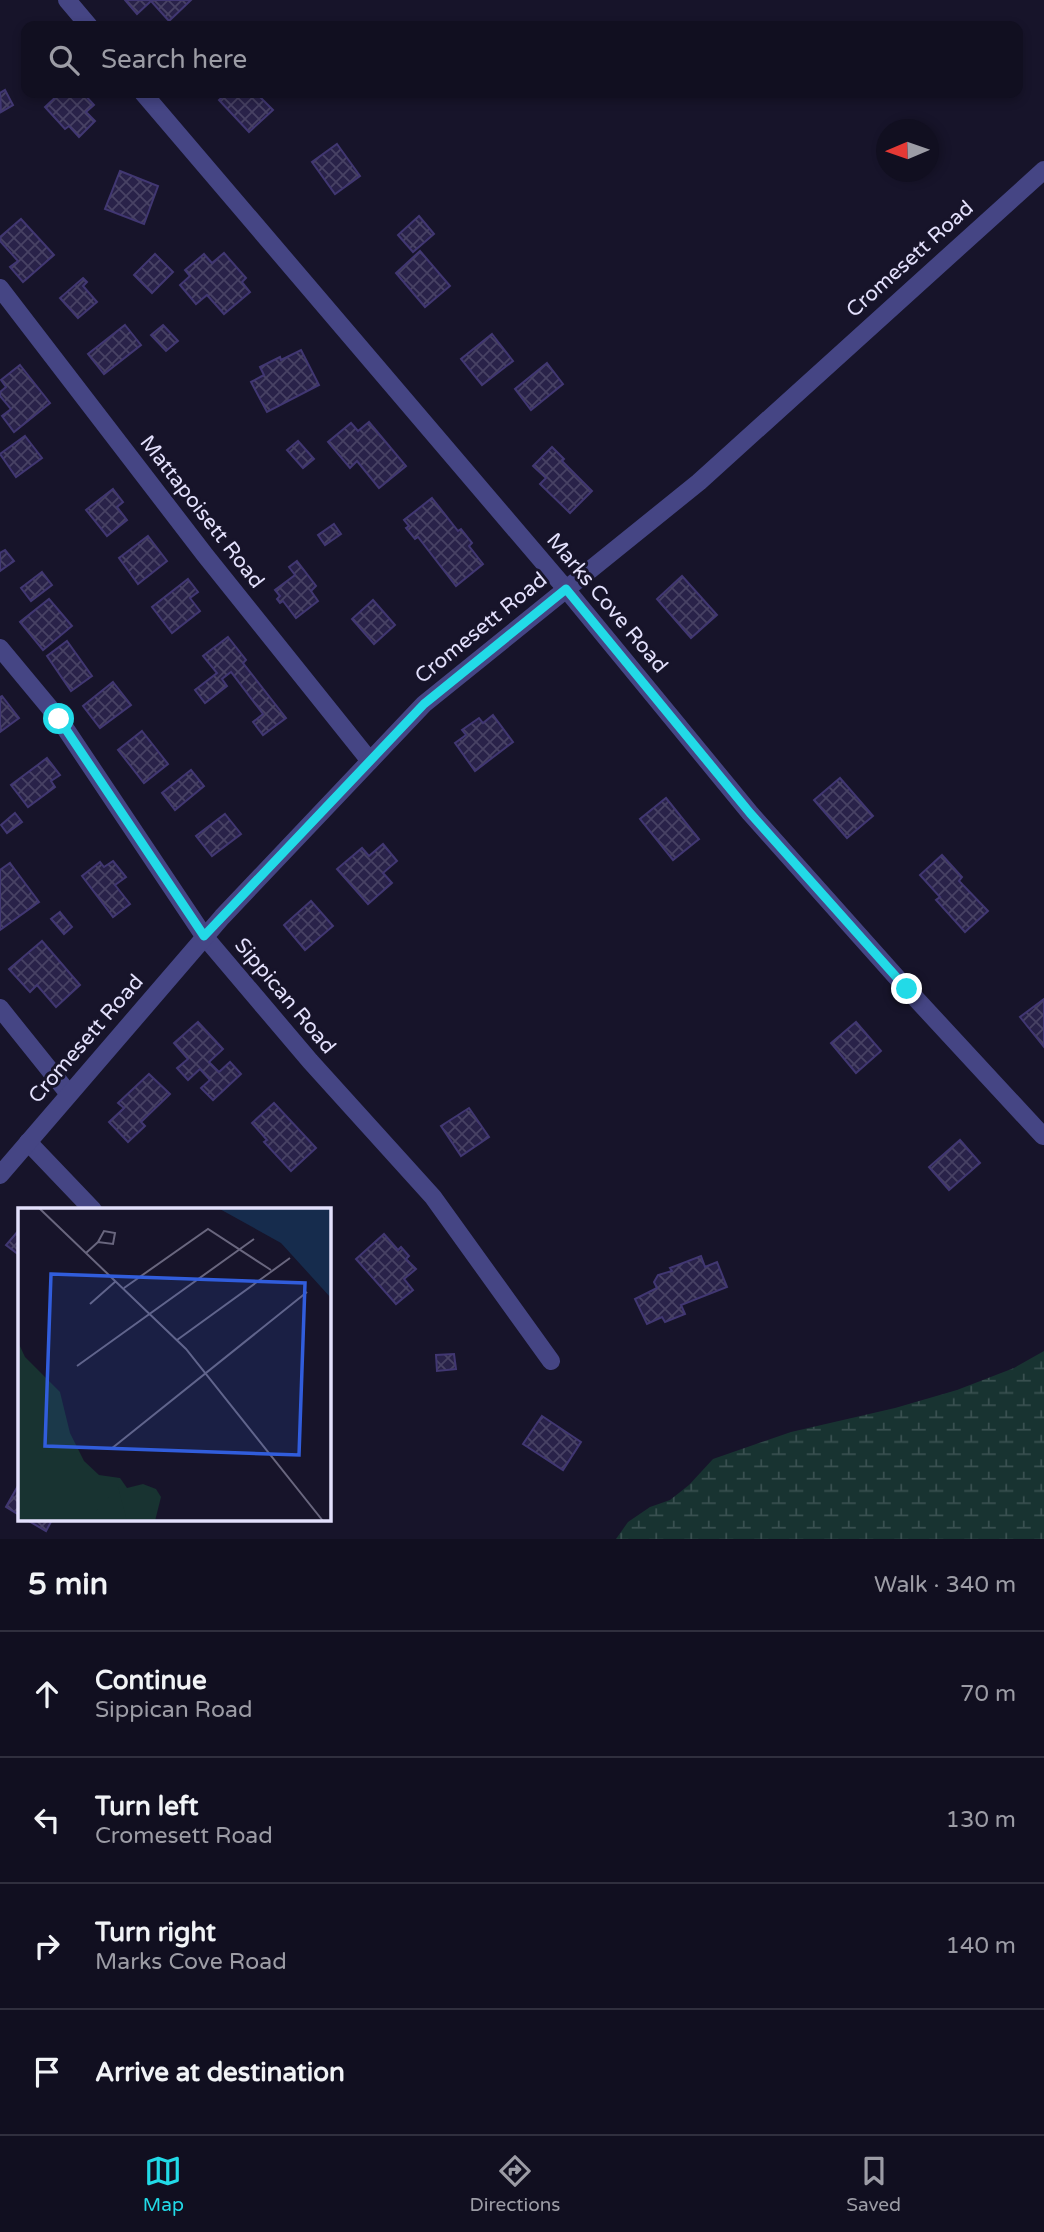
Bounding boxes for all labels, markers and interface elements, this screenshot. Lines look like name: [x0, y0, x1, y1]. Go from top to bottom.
search box: [21, 21, 1023, 98]
icon: search: [45, 41, 83, 79]
text: Search here: [101, 44, 247, 75]
north arrow: [876, 119, 939, 182]
street label: Cromesett Road: [841, 195, 979, 323]
street label: Mattapoisett Road: [135, 431, 269, 593]
street label: Marks Cove Road: [541, 528, 673, 678]
street label: Cromesett Road: [410, 567, 552, 689]
route start: [43, 703, 74, 734]
street label: Sippican Road: [229, 933, 341, 1059]
street label: Cromesett Road: [23, 970, 149, 1108]
route end: [891, 973, 922, 1004]
inset map: [18, 1208, 331, 1521]
text: 5 min: [28, 1566, 108, 1603]
text: Walk · 340 m: [874, 1571, 1016, 1599]
text: Continue: [95, 1665, 207, 1696]
icon: ahead: [28, 1675, 66, 1713]
text: 70 m: [960, 1680, 1016, 1708]
text: Sippican Road: [95, 1696, 252, 1724]
text: Turn left: [95, 1791, 198, 1822]
icon: left: [28, 1801, 66, 1839]
text: 130 m: [946, 1806, 1016, 1834]
text: Cromesett Road: [95, 1822, 273, 1850]
text: Turn right: [95, 1917, 216, 1948]
icon: right: [28, 1927, 66, 1965]
text: 140 m: [946, 1932, 1016, 1960]
text: Marks Cove Road: [95, 1948, 287, 1976]
icon: arrive: [28, 2053, 66, 2091]
text: Arrive at destination: [95, 2057, 345, 2088]
tab: Map: [143, 2152, 184, 2216]
tab: Directions: [470, 2152, 561, 2216]
tab: Saved: [846, 2152, 901, 2216]

